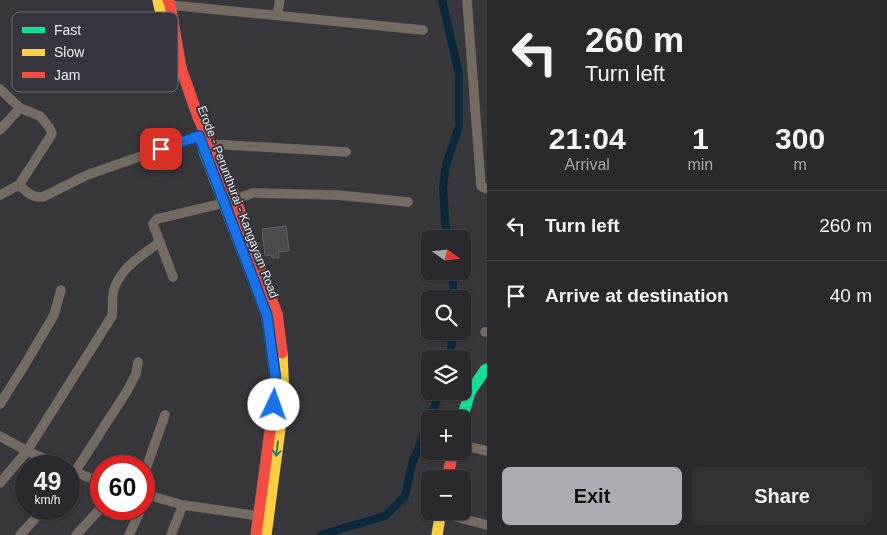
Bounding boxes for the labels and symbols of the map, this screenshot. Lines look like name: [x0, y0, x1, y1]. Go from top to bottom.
legend: [12, 12, 178, 92]
text: Fast: [54, 22, 81, 38]
text: Slow: [54, 44, 85, 60]
text: Jam: [54, 67, 80, 83]
street label: Erode - Perunthurai - Kangayam Road: [195, 104, 281, 300]
pin: [140, 128, 182, 170]
north arrow: [421, 230, 471, 280]
position arrow: [247, 378, 299, 430]
one-way arrow: [272, 441, 282, 457]
speed limit sign: 60: [90, 455, 155, 520]

